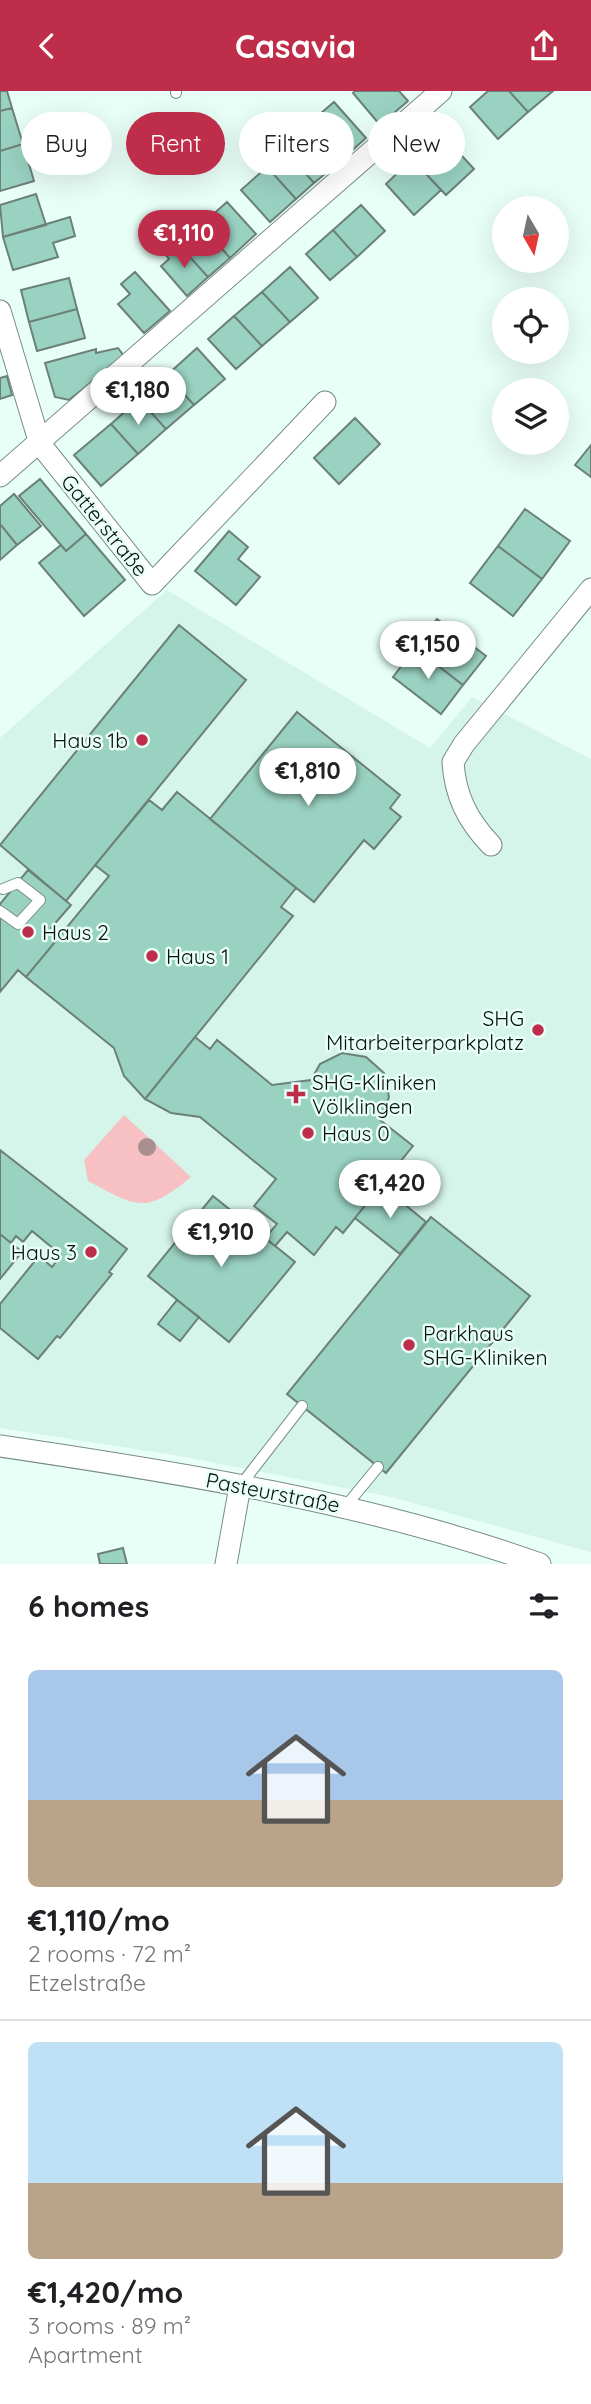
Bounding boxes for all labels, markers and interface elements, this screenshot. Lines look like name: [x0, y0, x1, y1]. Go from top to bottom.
text: Casavia: [235, 26, 356, 66]
icon: back: [28, 27, 66, 65]
icon: share: [525, 27, 563, 65]
chip: Buy: [21, 112, 112, 175]
chip: Rent: [126, 112, 225, 175]
chip: Filters: [239, 112, 354, 175]
chip: New: [368, 112, 465, 175]
north arrow: [492, 196, 569, 273]
map controls: [492, 196, 569, 455]
pin: €1,110: [127, 211, 241, 270]
text: €1,110: [154, 218, 214, 247]
button: locate: [492, 287, 569, 364]
pin: €1,180: [81, 367, 195, 427]
text: €1,180: [106, 375, 170, 404]
button: layers: [492, 378, 569, 455]
street label: Gatterstraße: [56, 469, 154, 581]
pin: €1,150: [371, 621, 485, 681]
text: €1,150: [396, 629, 460, 658]
place label: Haus 1b: [52, 727, 128, 753]
marker: Haus 1b: [134, 732, 150, 748]
pin: €1,810: [251, 749, 365, 808]
text: €1,810: [275, 756, 341, 785]
place label: Haus 2: [42, 919, 109, 945]
marker: Haus 2: [20, 924, 36, 940]
place label: Haus 1: [166, 943, 229, 969]
marker: Haus 1: [144, 948, 160, 964]
place label: SHG Mitarbeiterparkplatz: [326, 1005, 524, 1055]
marker: SHG Mitarbeiterparkplatz: [530, 1022, 546, 1038]
place label: SHG-Kliniken Völklingen: [312, 1069, 437, 1119]
marker: SHG-Kliniken Völklingen: [286, 1084, 306, 1104]
place label: Haus 0: [322, 1120, 390, 1146]
marker: Haus 0: [300, 1125, 316, 1141]
pin: €1,420: [333, 1161, 447, 1220]
text: €1,420: [355, 1168, 425, 1197]
pin: €1,910: [164, 1209, 278, 1269]
text: €1,910: [188, 1217, 254, 1246]
place label: Haus 3: [11, 1239, 77, 1265]
marker: Haus 3: [83, 1244, 99, 1260]
place label: Parkhaus SHG-Kliniken: [423, 1320, 548, 1370]
marker: Parkhaus SHG-Kliniken: [401, 1337, 417, 1353]
street label: Pasteurstraße: [204, 1466, 342, 1518]
text: 6 homes: [28, 1587, 149, 1625]
icon: filters: [525, 1587, 563, 1625]
icon: home: [233, 1716, 359, 1842]
text: €1,110/mo: [28, 1901, 170, 1939]
text: 2 rooms · 72 m²: [28, 1939, 191, 1968]
text: Etzelstraße: [28, 1968, 146, 1997]
icon: home: [233, 2088, 359, 2214]
text: €1,420/mo: [28, 2273, 183, 2311]
text: 3 rooms · 89 m²: [28, 2311, 191, 2340]
text: Apartment: [28, 2340, 142, 2369]

